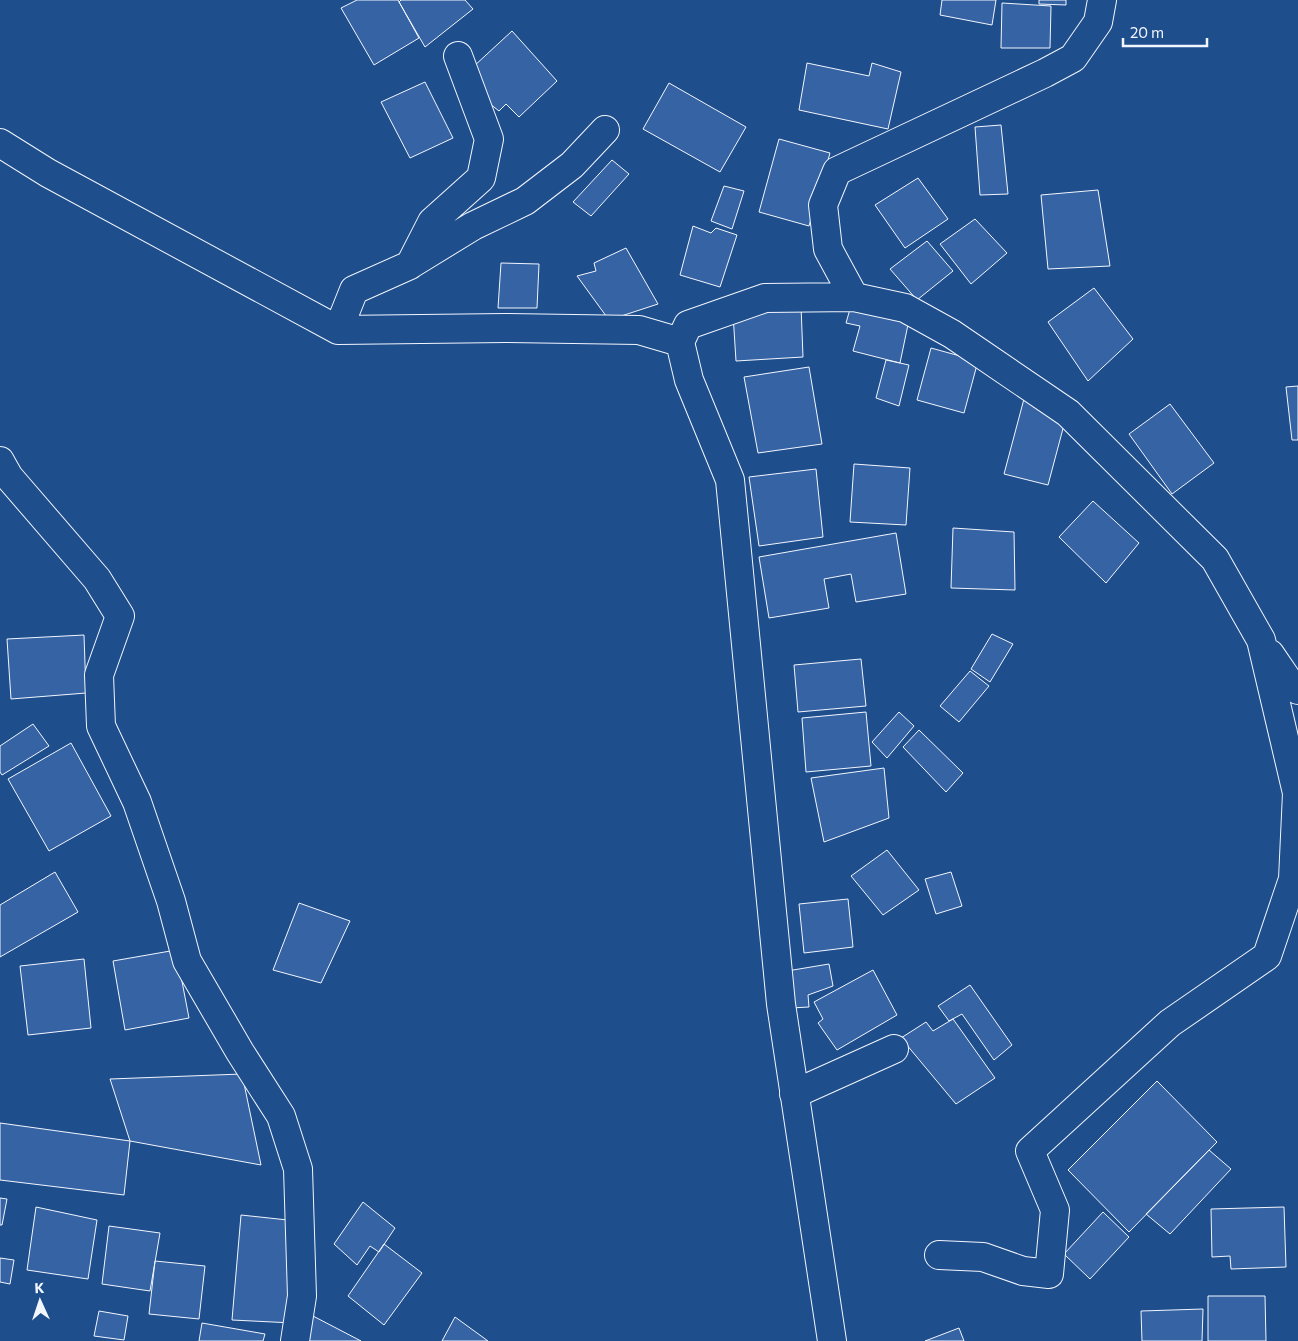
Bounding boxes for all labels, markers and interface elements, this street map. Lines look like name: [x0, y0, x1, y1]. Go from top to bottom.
scale bar: [1123, 15, 1207, 47]
text: 20 m: [1130, 23, 1164, 41]
north arrow: [15, 1276, 65, 1326]
text: K: [34, 1279, 45, 1296]

